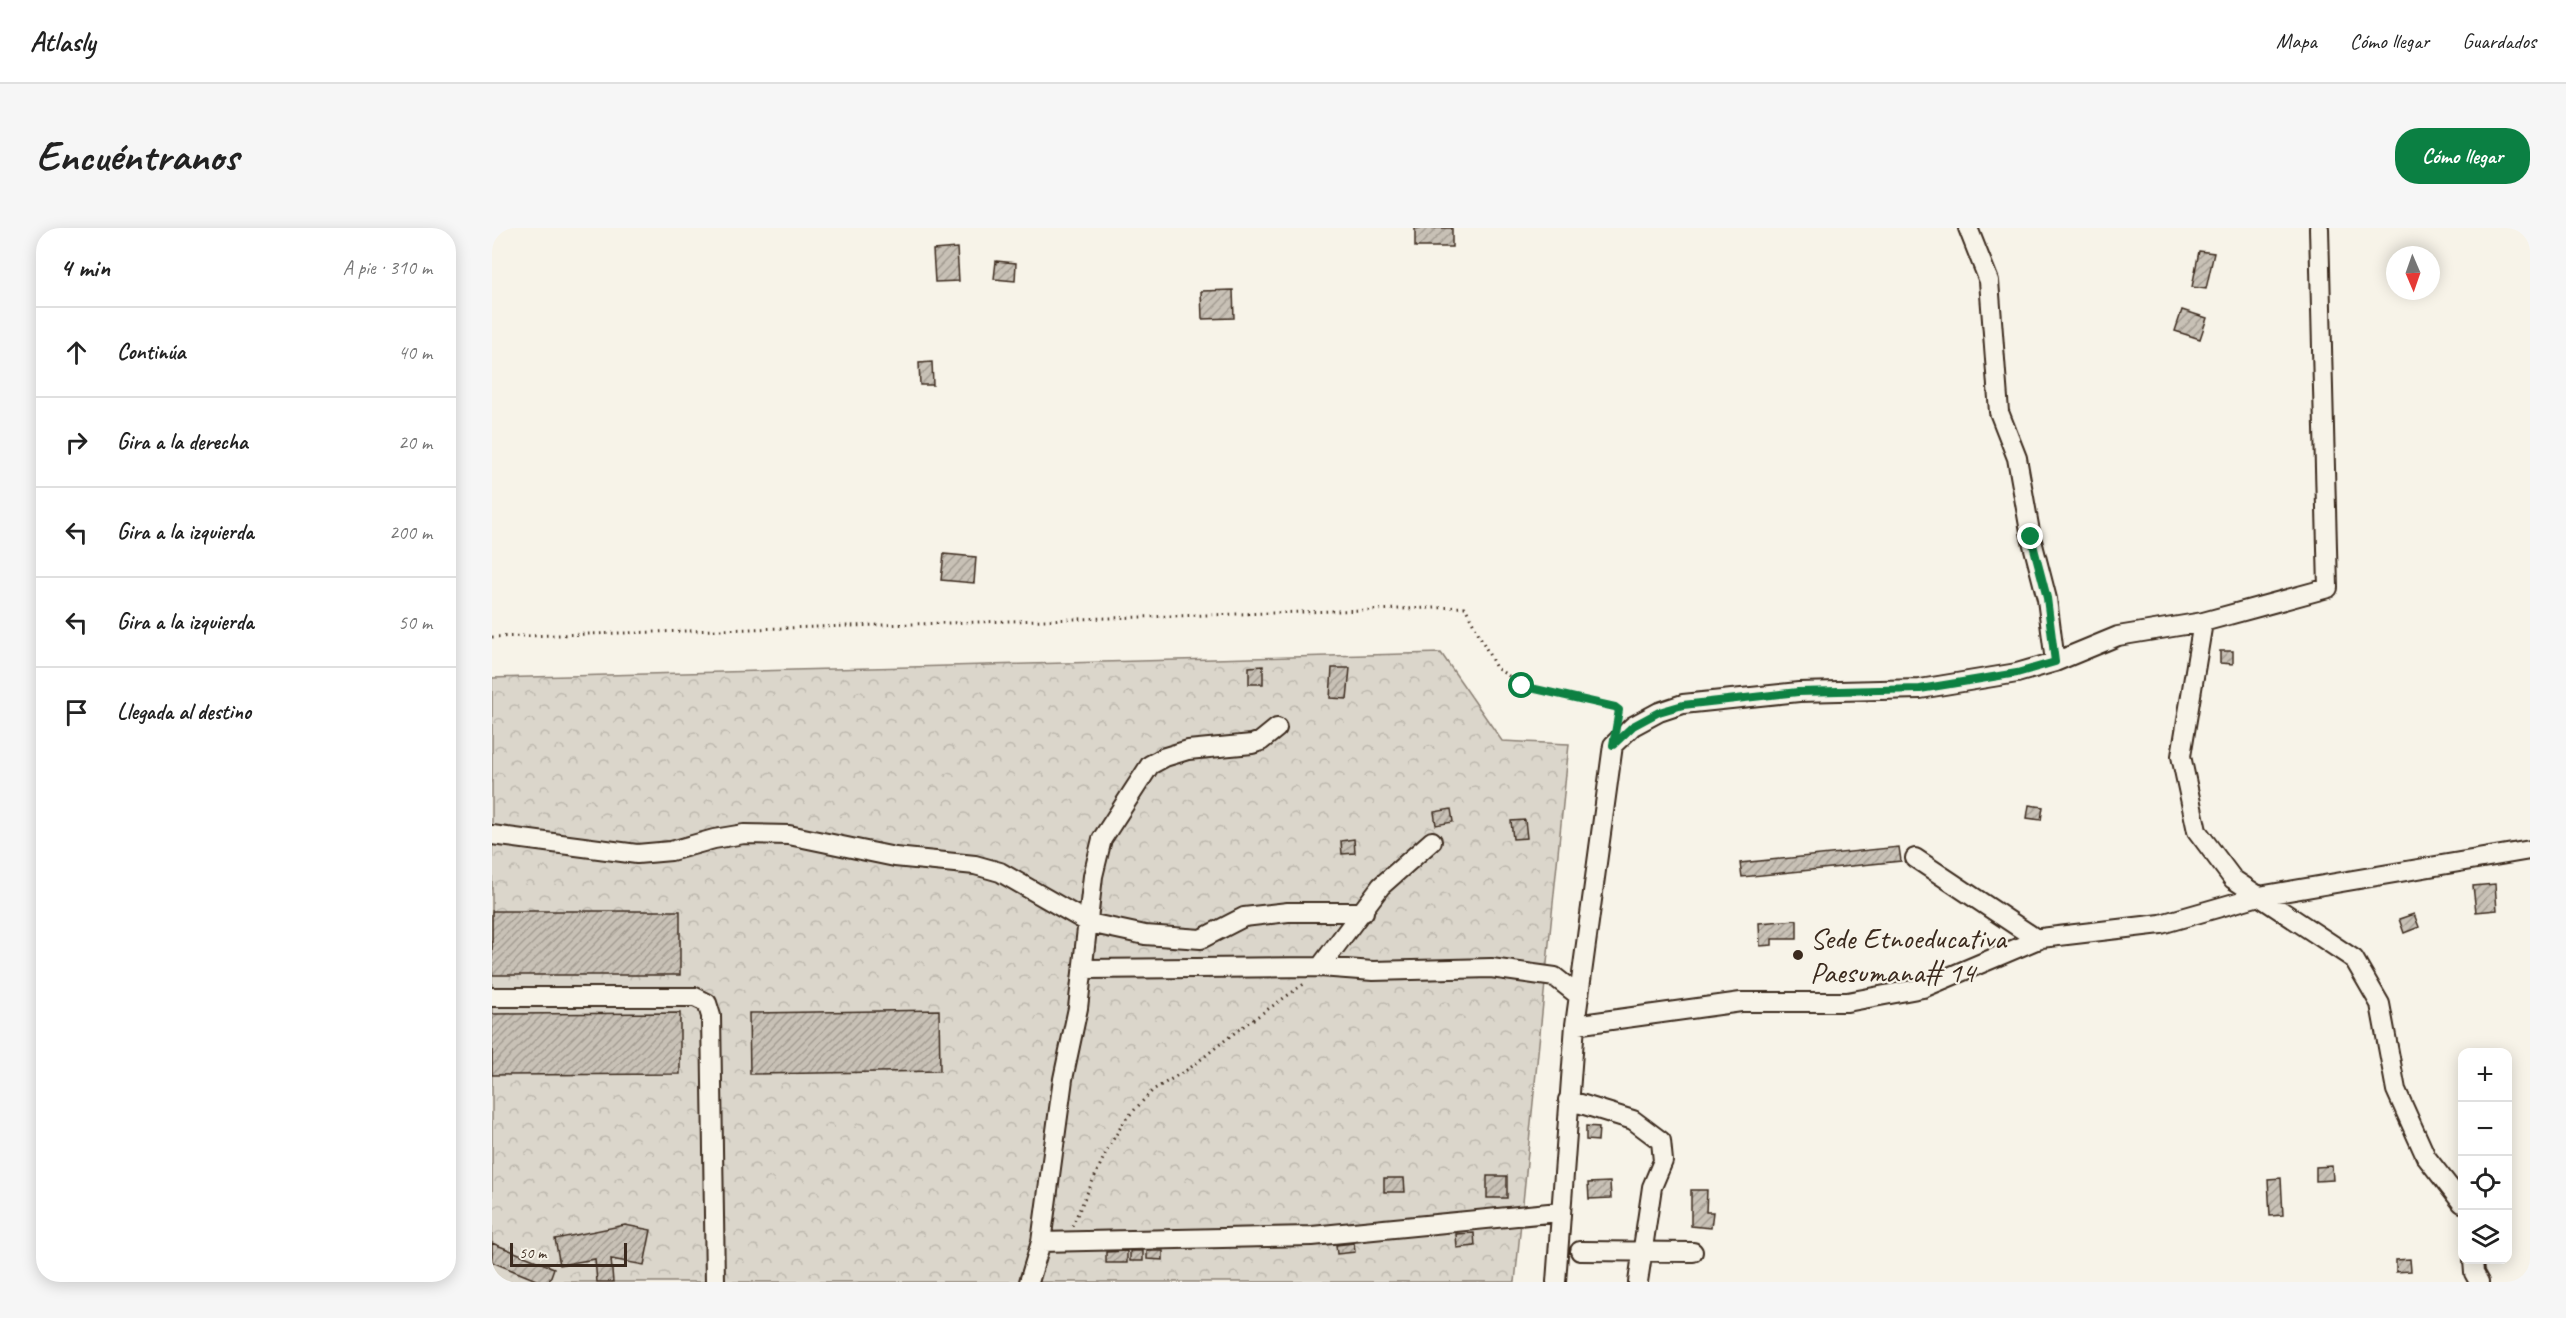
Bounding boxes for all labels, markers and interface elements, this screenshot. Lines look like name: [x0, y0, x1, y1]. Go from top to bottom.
text: Atlasly: [30, 24, 95, 59]
text: Mapa: [2276, 28, 2317, 54]
text: Cómo llegar: [2350, 28, 2429, 54]
text: Guardados: [2462, 28, 2536, 54]
button: Cómo llegar: [2395, 128, 2530, 184]
text: Encuéntranos: [36, 130, 238, 183]
north arrow: [2386, 246, 2440, 300]
text: 4 min: [60, 251, 110, 284]
text: A pie · 310 m: [343, 255, 432, 280]
icon: ahead: [60, 336, 93, 369]
text: Continúa: [117, 338, 185, 366]
text: 40 m: [398, 340, 432, 365]
icon: right: [60, 426, 93, 459]
text: Gira a la derecha: [117, 428, 248, 456]
text: 20 m: [398, 430, 432, 455]
icon: left: [60, 516, 93, 549]
text: Gira a la izquierda: [117, 518, 254, 546]
text: 200 m: [389, 520, 432, 545]
route end: [2017, 523, 2043, 549]
icon: left: [60, 606, 93, 639]
text: Gira a la izquierda: [117, 608, 254, 636]
text: 50 m: [398, 610, 432, 635]
route start: [1508, 672, 1534, 698]
icon: arrive: [60, 696, 93, 729]
text: Llegada al destino: [117, 698, 251, 726]
place label: Sede Etnoeducativa Paesumana# 14: [1810, 919, 2008, 991]
marker: Sede Etnoeducativa Paesumana# 14: [1791, 948, 1805, 962]
map controls: [2458, 1048, 2512, 1264]
button: +: [2458, 1048, 2512, 1102]
button: −: [2458, 1102, 2512, 1156]
button: locate: [2458, 1156, 2512, 1210]
button: layers: [2458, 1210, 2512, 1264]
scale bar: [510, 1240, 627, 1268]
text: 50 m: [519, 1243, 546, 1263]

